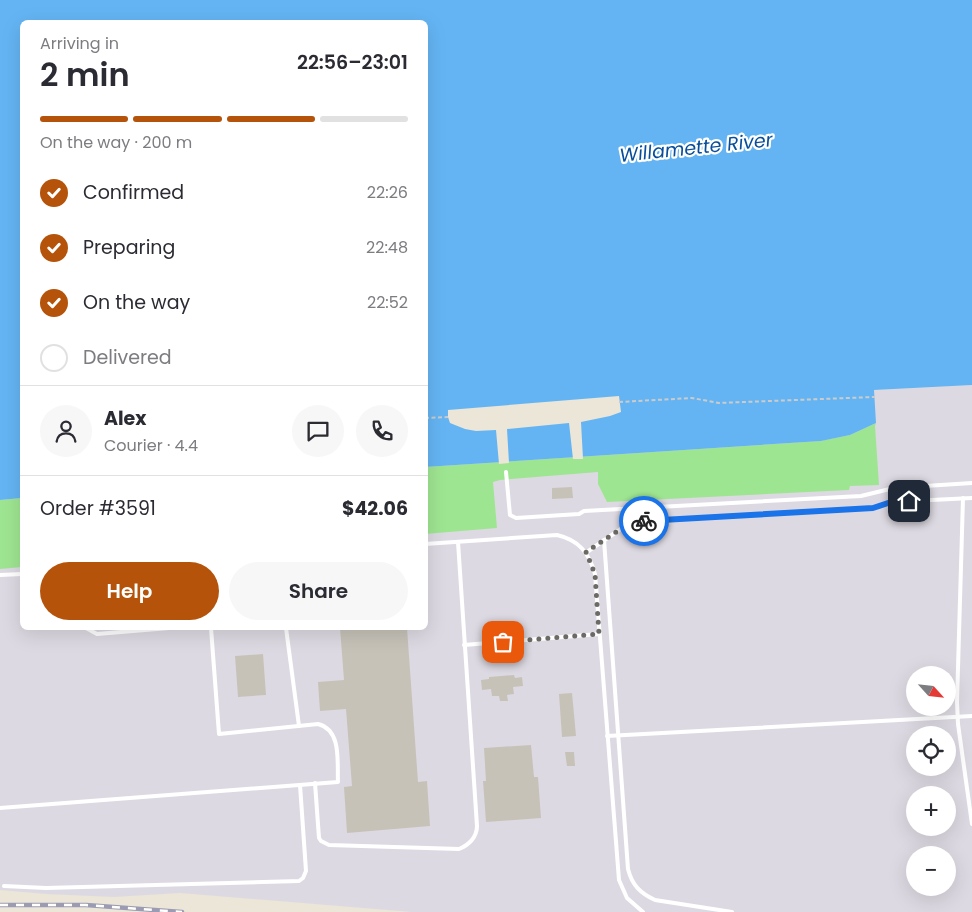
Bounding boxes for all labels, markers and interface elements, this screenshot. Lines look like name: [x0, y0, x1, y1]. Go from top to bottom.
text: Arriving in: [40, 32, 119, 55]
text: 22:56–23:01: [297, 49, 408, 76]
text: 2 min: [40, 52, 130, 97]
water label: Willamette River: [618, 126, 775, 169]
text: On the way · 200 m: [40, 131, 192, 154]
icon: check: [40, 179, 68, 207]
text: Confirmed: [83, 179, 184, 206]
text: 22:26: [367, 181, 408, 204]
icon: check: [40, 234, 68, 262]
text: Preparing: [83, 234, 175, 261]
text: 22:48: [366, 236, 408, 259]
icon: check: [40, 289, 68, 317]
text: On the way: [83, 289, 190, 316]
text: 22:52: [367, 291, 408, 314]
text: Delivered: [83, 344, 172, 371]
button: person: [40, 405, 92, 457]
text: Alex: [104, 405, 146, 432]
button: chat: [292, 405, 344, 457]
button: phone: [356, 405, 408, 457]
text: Courier · 4.4: [104, 434, 198, 457]
pin: [888, 480, 930, 522]
icon: home: [895, 487, 923, 515]
text: Order #3591: [40, 495, 156, 522]
text: $42.06: [342, 495, 408, 522]
courier: [619, 496, 669, 546]
icon: bike: [630, 507, 658, 535]
button: Help: [40, 562, 219, 620]
button: Share: [229, 562, 408, 620]
pin: [482, 621, 524, 663]
icon: bag: [489, 628, 517, 656]
north arrow: [906, 666, 956, 716]
map controls: [906, 666, 956, 896]
button: locate: [906, 726, 956, 776]
button: +: [906, 786, 956, 836]
button: −: [906, 846, 956, 896]

